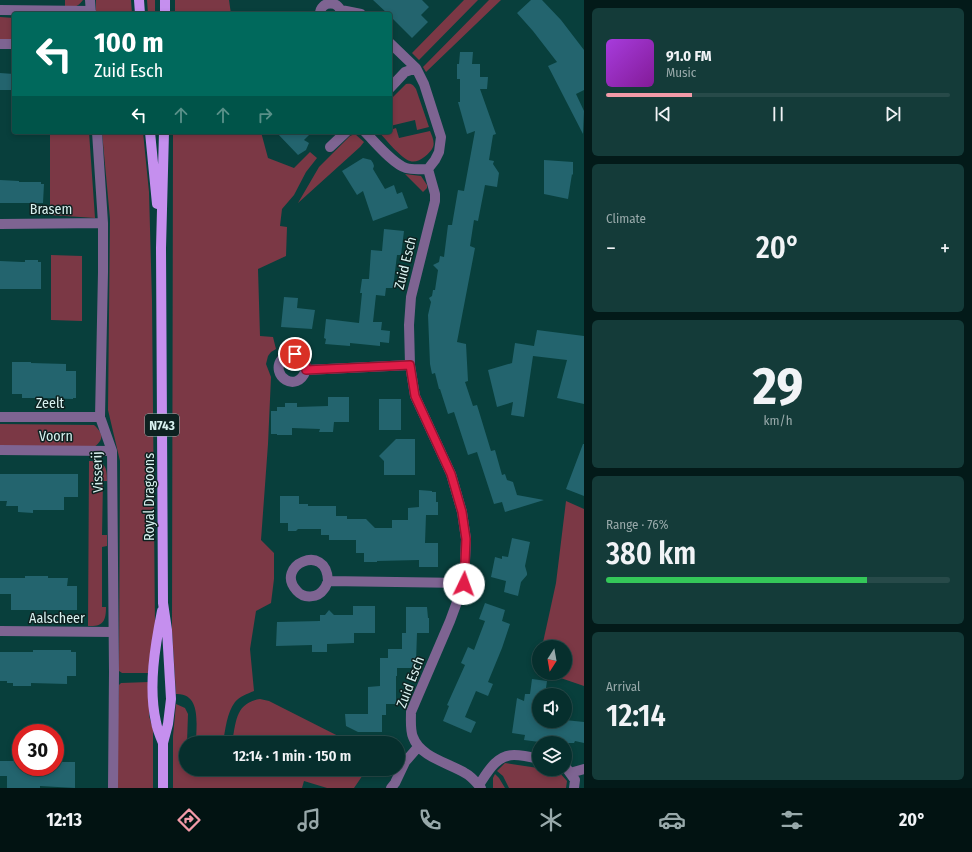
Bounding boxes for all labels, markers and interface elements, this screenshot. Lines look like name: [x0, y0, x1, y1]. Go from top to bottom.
text: 100 m: [94, 26, 164, 59]
icon: left: [28, 28, 80, 80]
text: 91.0 FM: [666, 47, 711, 65]
text: Zuid Esch: [94, 60, 163, 82]
text: Music: [666, 65, 696, 80]
icon: previous: [652, 103, 674, 125]
icon: pause: [767, 103, 789, 125]
icon: next: [882, 103, 904, 125]
icon: left: [128, 104, 150, 126]
icon: ahead: [170, 104, 192, 126]
icon: ahead: [212, 104, 234, 126]
icon: right: [254, 104, 276, 126]
street label: Brasem: [30, 201, 72, 218]
text: Climate: [606, 211, 646, 226]
text: 20°: [756, 230, 800, 266]
street label: Zuid Esch: [391, 235, 420, 291]
text: −: [606, 235, 616, 262]
text: +: [940, 235, 950, 262]
pin: [278, 337, 312, 371]
icon: arrive: [284, 343, 306, 365]
text: 29: [753, 355, 803, 418]
street label: Zeelt: [36, 395, 65, 412]
text: km/h: [764, 413, 793, 428]
road number: N743: [145, 414, 179, 436]
street label: Voorn: [39, 428, 73, 445]
street label: Visserij: [88, 451, 107, 493]
street label: Royal Dragoons: [141, 453, 158, 541]
text: Range · 76%: [606, 517, 669, 532]
text: 380 km: [606, 536, 696, 572]
position arrow: [443, 563, 485, 605]
street label: Aalscheer: [29, 610, 85, 627]
north arrow: [532, 640, 572, 680]
map controls: [532, 640, 572, 776]
street label: Zuid Esch: [393, 654, 428, 710]
text: Arrival: [606, 679, 640, 694]
button: sound: [532, 688, 572, 728]
text: 12:14: [606, 698, 666, 734]
speed limit sign: 30: [12, 724, 64, 776]
button: layers: [532, 736, 572, 776]
text: 12:14 · 1 min · 150 m: [233, 747, 351, 765]
icon: directions: [175, 806, 203, 834]
icon: music: [295, 806, 323, 834]
icon: phone: [416, 806, 444, 834]
icon: climate: [537, 806, 565, 834]
icon: car: [658, 806, 686, 834]
icon: filters: [778, 806, 806, 834]
text: 12:13: [46, 809, 82, 831]
text: 20°: [899, 809, 926, 831]

